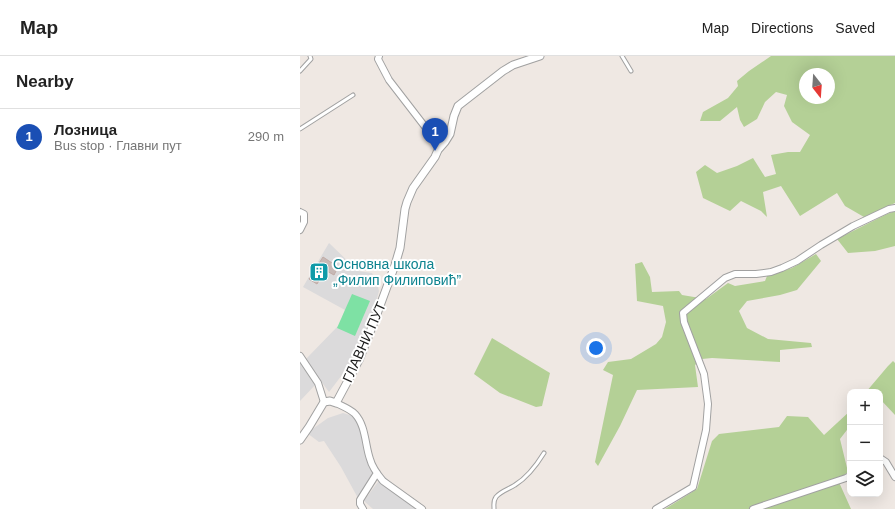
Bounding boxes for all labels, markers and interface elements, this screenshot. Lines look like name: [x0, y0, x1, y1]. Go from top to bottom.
text: Map: [20, 17, 58, 38]
text: Map: [702, 20, 729, 36]
text: Directions: [751, 20, 813, 36]
text: Saved: [835, 20, 875, 36]
north arrow: [799, 68, 835, 104]
text: Nearby: [16, 72, 74, 91]
pin: 1: [422, 118, 448, 151]
text: Лозница: [54, 121, 117, 138]
text: 1: [25, 129, 33, 144]
text: 290 m: [248, 129, 284, 144]
text: Bus stop · Главни пут: [54, 138, 182, 153]
place label: Основна школа „Филип Филиповић”: [333, 256, 461, 288]
building icon: Основна школа „Филип Филиповић”: [308, 261, 330, 283]
street label: ГЛАВНИ ПУТ: [339, 299, 389, 385]
your location: [586, 338, 606, 358]
map controls: [847, 389, 883, 497]
button: +: [847, 389, 883, 425]
button: −: [847, 425, 883, 461]
button: layers: [847, 461, 883, 497]

